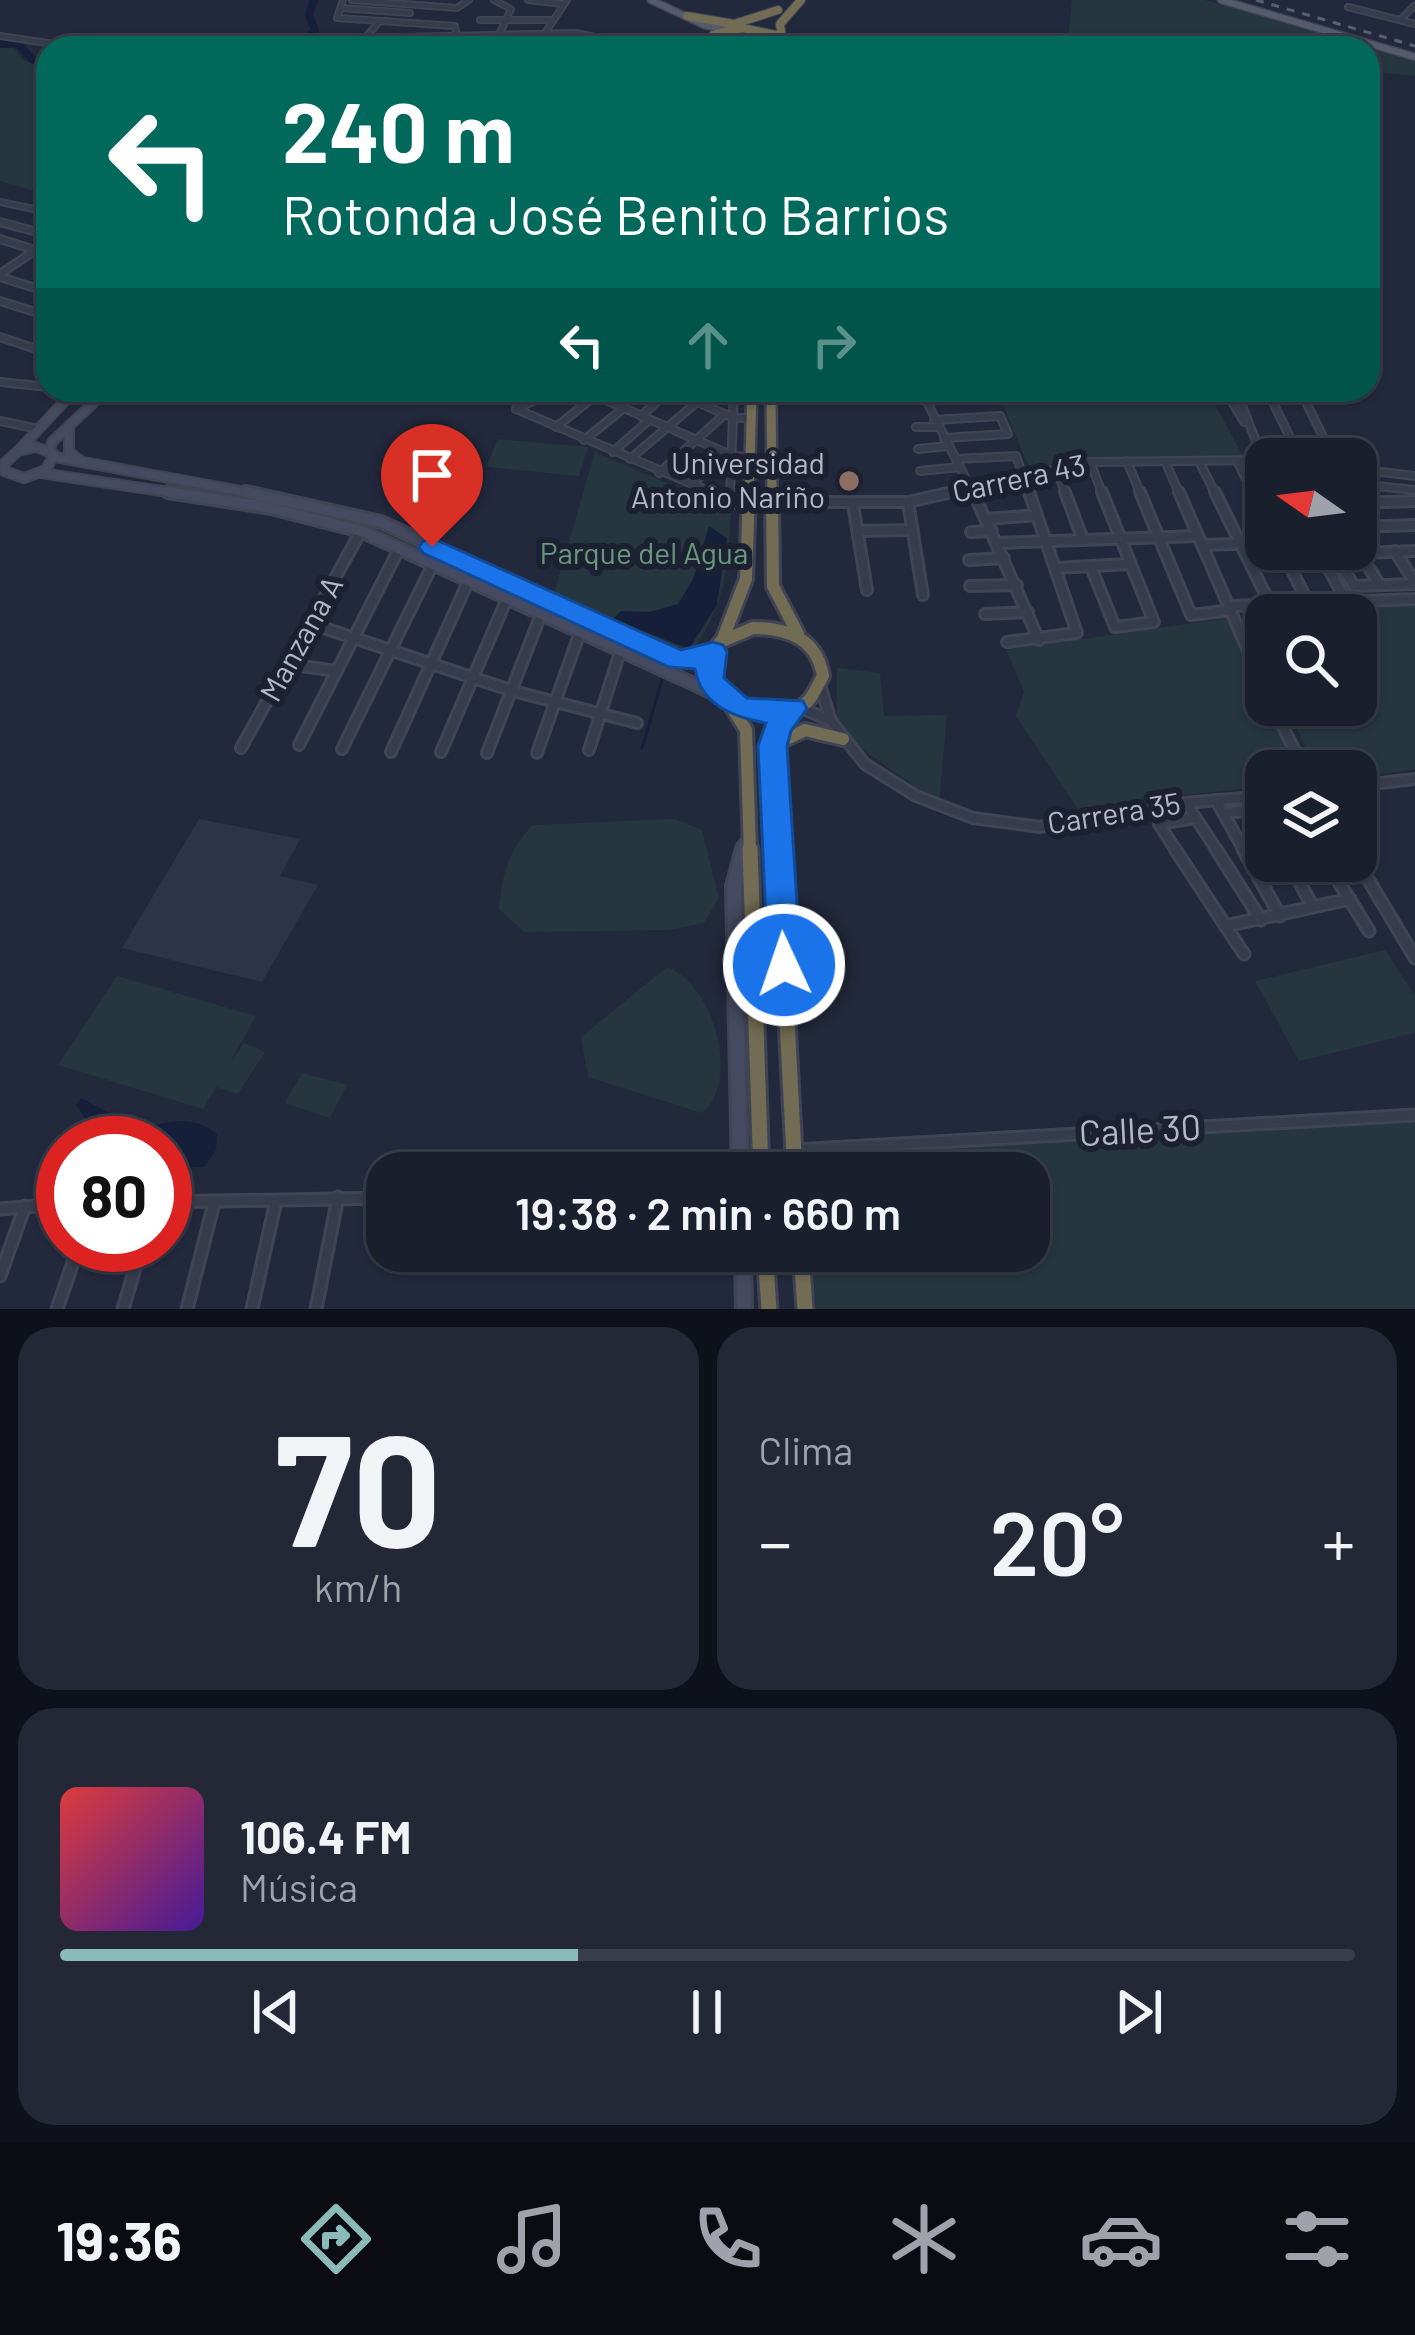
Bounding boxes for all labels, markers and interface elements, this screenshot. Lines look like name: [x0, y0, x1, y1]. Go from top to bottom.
text: 240 m: [282, 79, 515, 180]
icon: left: [84, 84, 240, 240]
text: Rotonda José Benito Barrios: [282, 181, 949, 246]
icon: left: [549, 312, 615, 378]
icon: ahead: [675, 312, 741, 378]
icon: right: [801, 312, 867, 378]
pin: [381, 424, 483, 547]
north arrow: [1245, 438, 1377, 570]
map controls: [1245, 438, 1377, 882]
icon: arrive: [399, 442, 465, 508]
place label: Universidad Antonio Nariño: [631, 444, 825, 514]
street label: Carrera 43: [949, 445, 1088, 509]
marker: Universidad Antonio Nariño: [836, 468, 862, 494]
park label: Parque del Agua: [540, 534, 748, 570]
street label: Manzana A: [251, 569, 349, 707]
button: search: [1245, 594, 1377, 726]
button: layers: [1245, 750, 1377, 882]
street label: Carrera 35: [1045, 784, 1183, 840]
position arrow: [721, 902, 847, 1028]
street label: Calle 30: [1078, 1104, 1202, 1153]
speed limit sign: 80: [36, 1116, 192, 1272]
text: 19:38 · 2 min · 660 m: [515, 1185, 901, 1239]
text: 70: [275, 1391, 441, 1578]
text: Clima: [759, 1426, 853, 1473]
text: 20°: [989, 1486, 1124, 1594]
text: −: [759, 1501, 792, 1580]
text: +: [1322, 1501, 1355, 1580]
text: km/h: [314, 1563, 402, 1610]
text: 106.4 FM: [240, 1809, 412, 1863]
text: Música: [240, 1863, 358, 1910]
icon: previous: [243, 1979, 309, 2045]
icon: pause: [674, 1979, 740, 2045]
icon: next: [1106, 1979, 1172, 2045]
icon: directions: [294, 2197, 378, 2281]
icon: music: [490, 2197, 574, 2281]
icon: phone: [686, 2197, 770, 2281]
icon: climate: [882, 2197, 966, 2281]
icon: car: [1079, 2197, 1163, 2281]
icon: filters: [1275, 2197, 1359, 2281]
text: 19:36: [56, 2207, 182, 2272]

